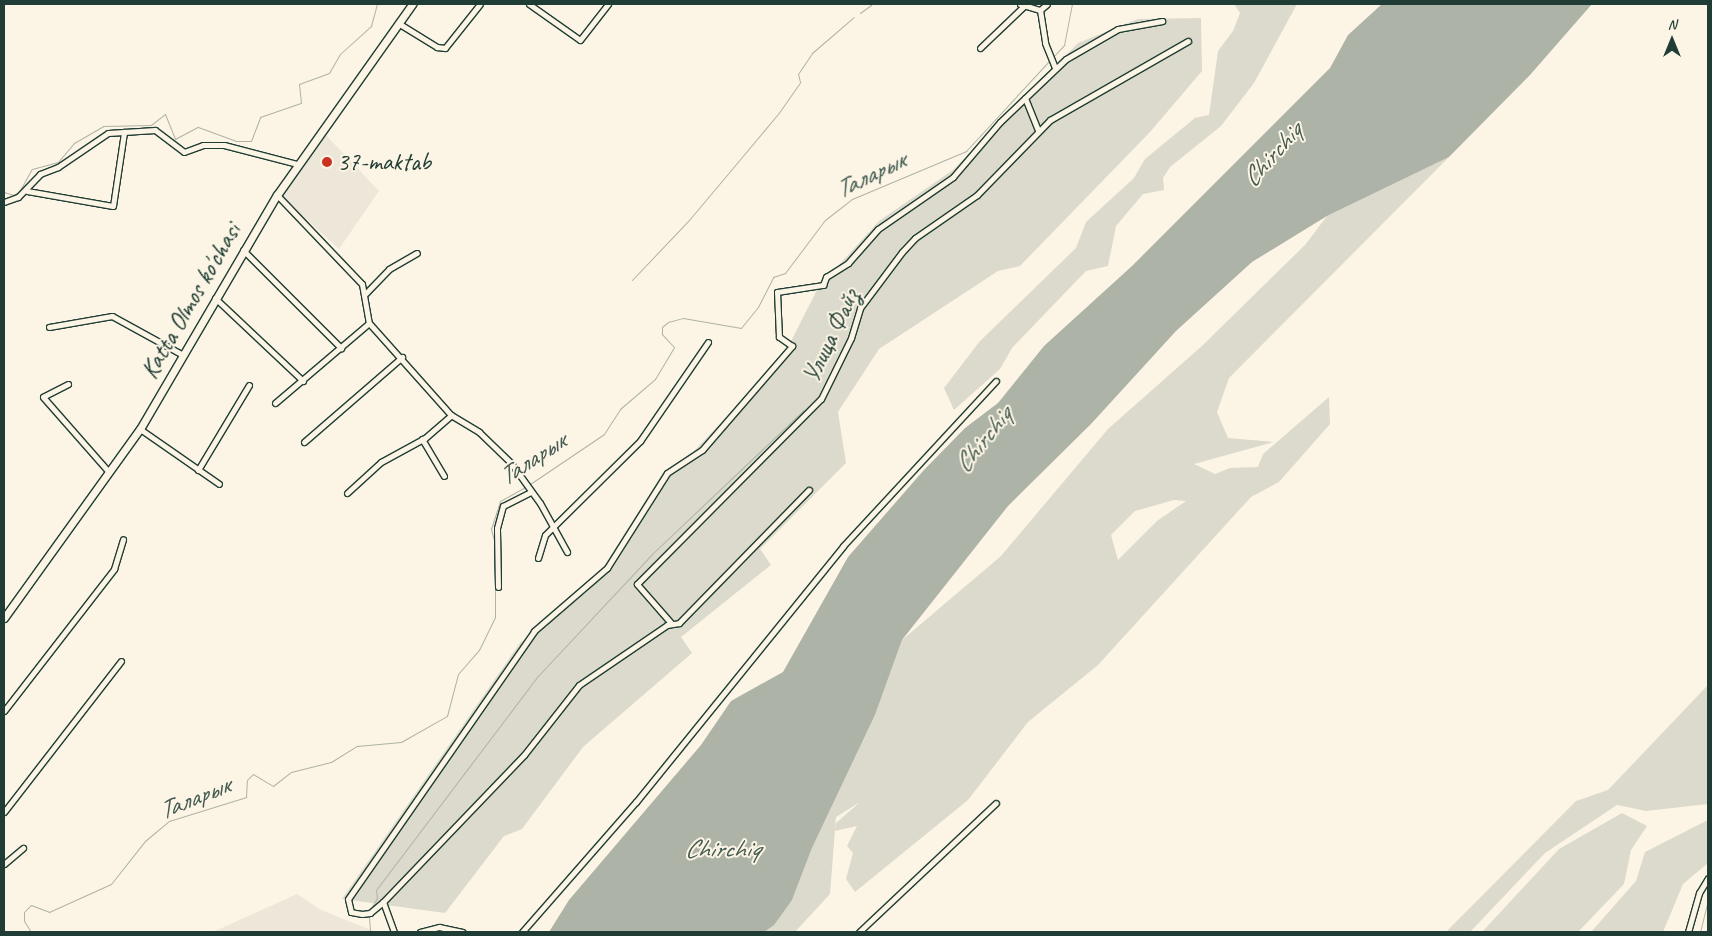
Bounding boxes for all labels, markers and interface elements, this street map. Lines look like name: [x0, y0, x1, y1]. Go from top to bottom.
north arrow: [1647, 15, 1697, 65]
text: N: [1668, 16, 1676, 33]
water label: Chirchiq: [1235, 117, 1309, 193]
water label: Таларык: [830, 145, 910, 205]
place label: 37-maktab: [337, 147, 431, 177]
marker: 37-maktab: [321, 156, 333, 168]
street label: Katta Olmos ko'chasi: [134, 217, 248, 385]
street label: Улица Файз: [796, 284, 866, 388]
water label: Chirchiq: [947, 401, 1019, 479]
water label: Таларык: [492, 426, 572, 492]
water label: Таларык: [154, 770, 234, 826]
water label: Chirchiq: [685, 833, 759, 865]

